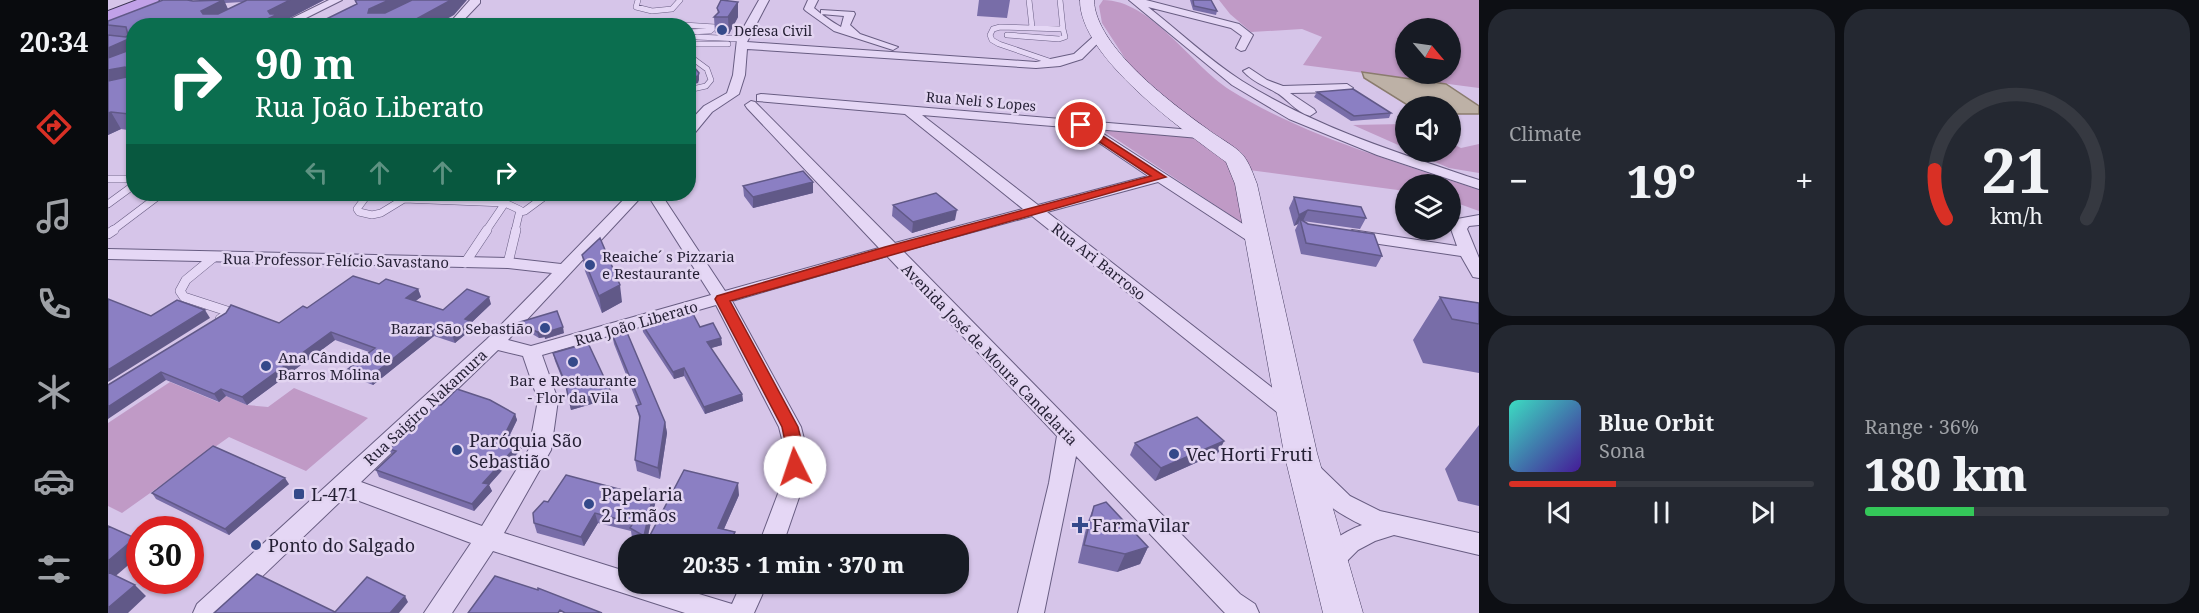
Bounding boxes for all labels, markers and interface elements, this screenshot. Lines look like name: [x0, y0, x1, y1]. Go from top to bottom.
north arrow: [1395, 18, 1461, 84]
map controls: [1395, 18, 1461, 240]
place label: Defesa Civil: [734, 21, 813, 40]
text: 20:34: [19, 23, 89, 60]
marker: Defesa Civil: [715, 23, 729, 37]
text: 90 m: [255, 34, 355, 91]
icon: right: [156, 42, 234, 120]
street label: Rua Neli S Lopes: [925, 87, 1037, 115]
text: Rua João Liberato: [255, 88, 484, 125]
button: sound: [1395, 96, 1461, 162]
pin: [1055, 99, 1106, 150]
icon: directions: [33, 106, 75, 148]
icon: arrive: [1064, 108, 1097, 141]
text: Climate: [1509, 120, 1582, 147]
text: 21: [1981, 126, 2052, 211]
text: 19°: [1627, 150, 1696, 211]
icon: left: [300, 156, 333, 189]
icon: ahead: [363, 156, 396, 189]
icon: ahead: [426, 156, 459, 189]
icon: right: [489, 156, 522, 189]
text: −: [1509, 158, 1528, 203]
text: +: [1795, 158, 1814, 203]
button: layers: [1395, 174, 1461, 240]
icon: music: [33, 195, 75, 237]
text: km/h: [1990, 202, 2043, 231]
street label: Rua Ari Barroso: [1048, 218, 1150, 304]
place label: Reaiche´ s Pizzaria e Restaurante: [602, 246, 735, 283]
street label: Rua Professor Felício Savastano: [223, 248, 449, 272]
marker: Reaiche´ s Pizzaria e Restaurante: [583, 258, 597, 272]
street label: Avenida José de Moura Candelaria: [898, 259, 1082, 449]
icon: phone: [33, 283, 75, 325]
street label: Rua João Liberato: [572, 296, 700, 350]
place label: Bazar São Sebastião: [391, 318, 533, 338]
marker: Bazar São Sebastião: [538, 321, 552, 335]
street label: Rua Saigiro Nakamura: [359, 345, 491, 469]
place label: Ana Cândida de Barros Molina: [278, 347, 391, 384]
marker: Bar e Restaurante - Flor da Vila: [566, 355, 580, 369]
marker: Ana Cândida de Barros Molina: [259, 359, 273, 373]
place label: Bar e Restaurante - Flor da Vila: [509, 370, 637, 407]
icon: climate: [33, 371, 75, 413]
text: Blue Orbit: [1599, 407, 1714, 437]
text: Range · 36%: [1865, 413, 1979, 440]
place label: Paróquia São Sebastião: [469, 428, 582, 473]
position arrow: [763, 435, 827, 499]
text: Sona: [1599, 437, 1646, 464]
place label: Vec Horti Fruti: [1186, 442, 1313, 466]
marker: Paróquia São Sebastião: [450, 443, 464, 457]
text: 180 km: [1865, 443, 2027, 504]
marker: Vec Horti Fruti: [1167, 447, 1181, 461]
icon: car: [33, 460, 75, 502]
place label: L-471: [311, 482, 358, 506]
place label: Papelaria 2 Irmãos: [601, 482, 683, 527]
marker: L-471: [292, 487, 306, 501]
icon: previous: [1543, 496, 1576, 529]
icon: pause: [1645, 496, 1678, 529]
icon: next: [1746, 496, 1779, 529]
marker: Papelaria 2 Irmãos: [582, 497, 596, 511]
place label: FarmaVilar: [1092, 513, 1190, 537]
speed limit sign: 30: [126, 516, 204, 594]
marker: FarmaVilar: [1073, 518, 1087, 532]
place label: Ponto do Salgado: [268, 533, 415, 557]
marker: Ponto do Salgado: [249, 538, 263, 552]
icon: filters: [33, 548, 75, 590]
text: 20:35 · 1 min · 370 m: [683, 549, 904, 579]

